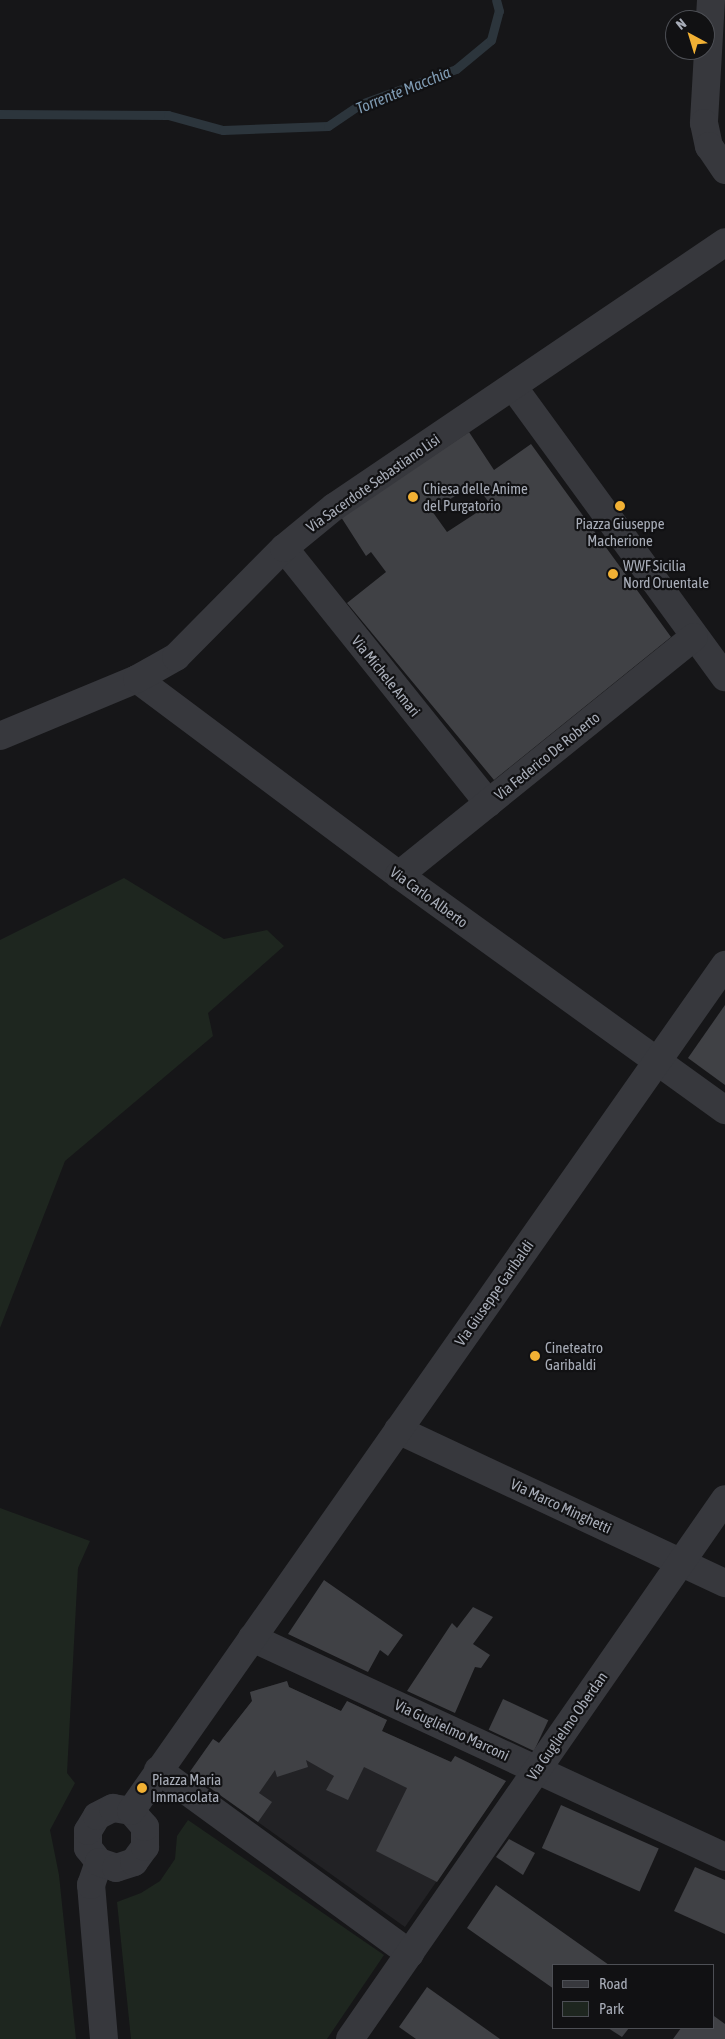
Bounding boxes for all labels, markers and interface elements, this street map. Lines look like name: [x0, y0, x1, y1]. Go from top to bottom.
north arrow: [665, 10, 715, 60]
text: N: [673, 15, 689, 33]
water label: Torrente Macchia: [353, 62, 453, 118]
street label: Via Sacerdote Sebastiano Lisi: [303, 430, 443, 536]
place label: Chiesa delle Anime del Purgatorio: [423, 479, 528, 514]
marker: Chiesa delle Anime del Purgatorio: [407, 491, 419, 503]
marker: Piazza Giuseppe Macherione: [614, 500, 626, 512]
place label: Piazza Giuseppe Macherione: [575, 514, 665, 549]
place label: WWF Sicilia Nord Oruentale: [623, 556, 709, 591]
marker: WWF Sicilia Nord Oruentale: [607, 568, 619, 580]
street label: Via Michele Amari: [348, 632, 424, 720]
street label: Via Federico De Roberto: [491, 708, 603, 804]
street label: Via Carlo Alberto: [387, 863, 471, 931]
street label: Via Giuseppe Garibaldi: [451, 1237, 537, 1349]
place label: Cineteatro Garibaldi: [545, 1338, 603, 1373]
marker: Cineteatro Garibaldi: [529, 1350, 541, 1362]
street label: Via Marco Minghetti: [508, 1475, 614, 1537]
street label: Via Guglielmo Oberdan: [523, 1668, 611, 1784]
street label: Via Guglielmo Marconi: [392, 1696, 512, 1764]
place label: Piazza Maria Immacolata: [152, 1770, 221, 1805]
marker: Piazza Maria Immacolata: [136, 1782, 148, 1794]
legend: [552, 1964, 715, 2029]
text: Road: [599, 1975, 628, 1992]
text: Park: [599, 2000, 624, 2017]

